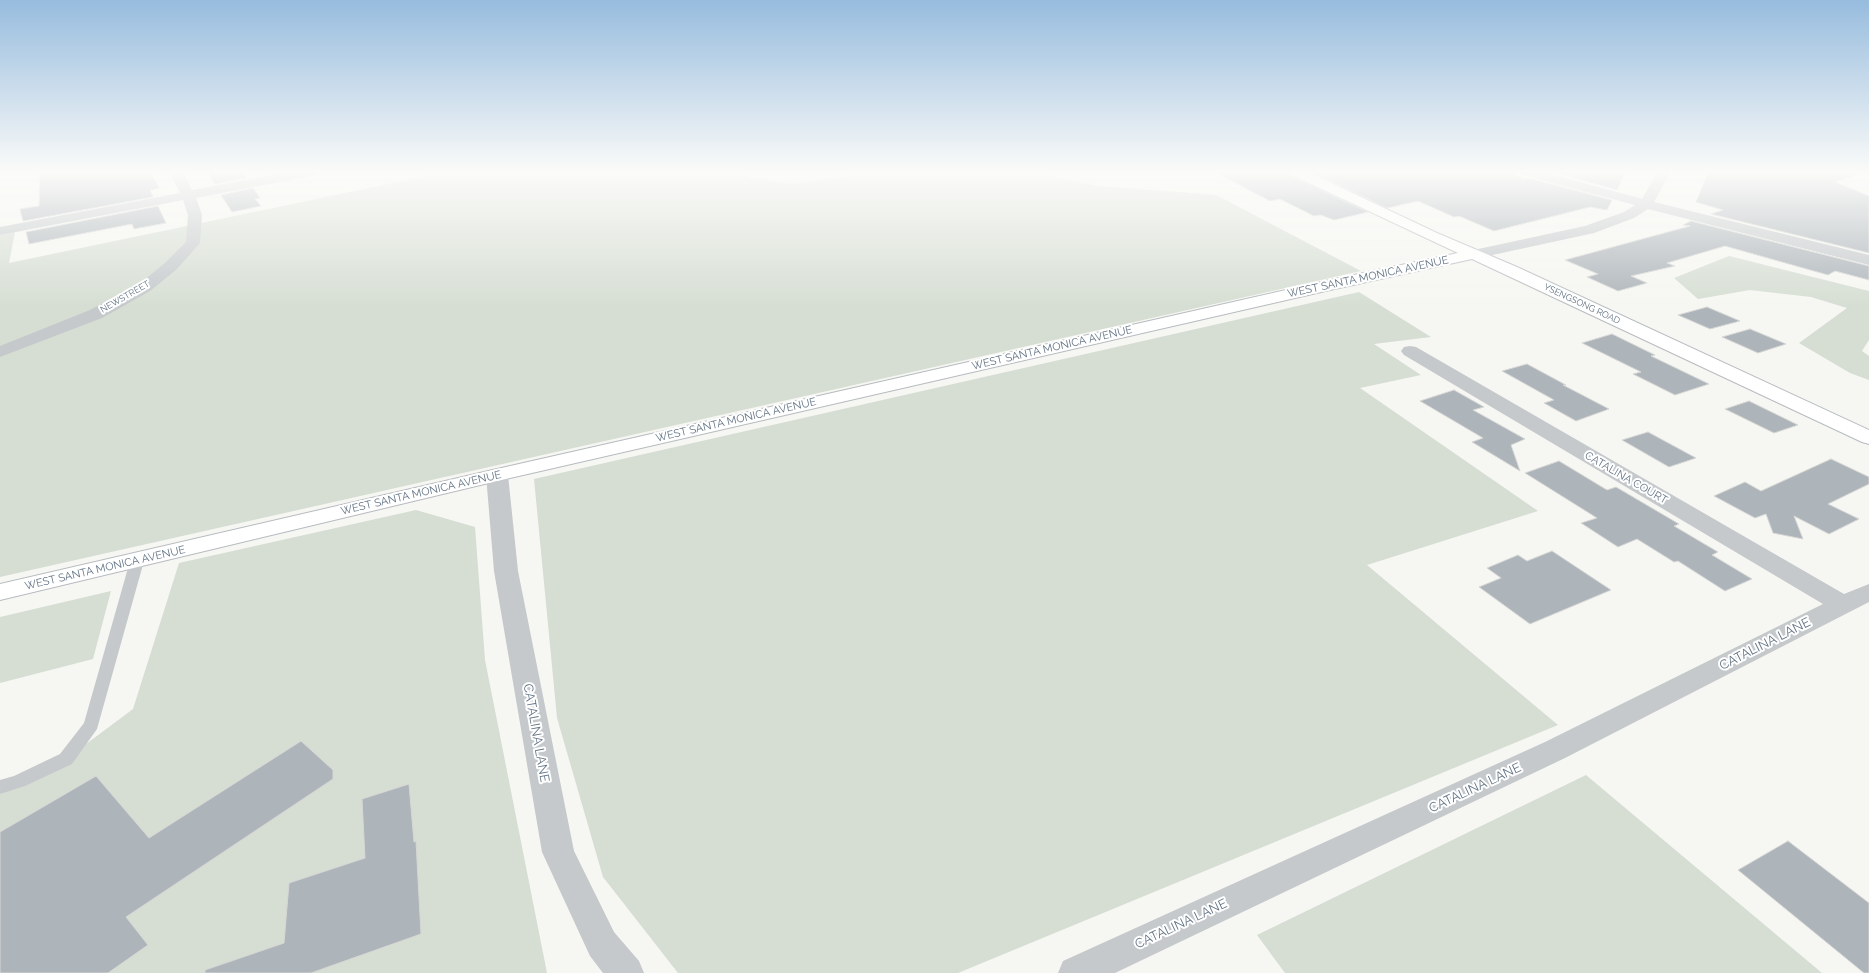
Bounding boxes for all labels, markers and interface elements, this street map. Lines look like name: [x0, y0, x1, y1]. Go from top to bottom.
street label: WEST SANTA MONICA AVENUE: [1286, 253, 1450, 301]
street label: NEWSTREET: [99, 279, 151, 315]
street label: YSENGSONG ROAD: [1542, 282, 1622, 326]
street label: WEST SANTA MONICA AVENUE: [970, 323, 1134, 373]
street label: WEST SANTA MONICA AVENUE: [654, 395, 818, 445]
street label: CATALINA COURT: [1582, 449, 1670, 507]
street label: WEST SANTA MONICA AVENUE: [339, 468, 503, 518]
street label: WEST SANTA MONICA AVENUE: [23, 543, 187, 593]
street label: CATALINA LANE: [1717, 614, 1813, 674]
street label: CATALINA LANE: [520, 683, 552, 783]
street label: CATALINA LANE: [1426, 760, 1524, 816]
street label: CATALINA LANE: [1132, 896, 1230, 952]

